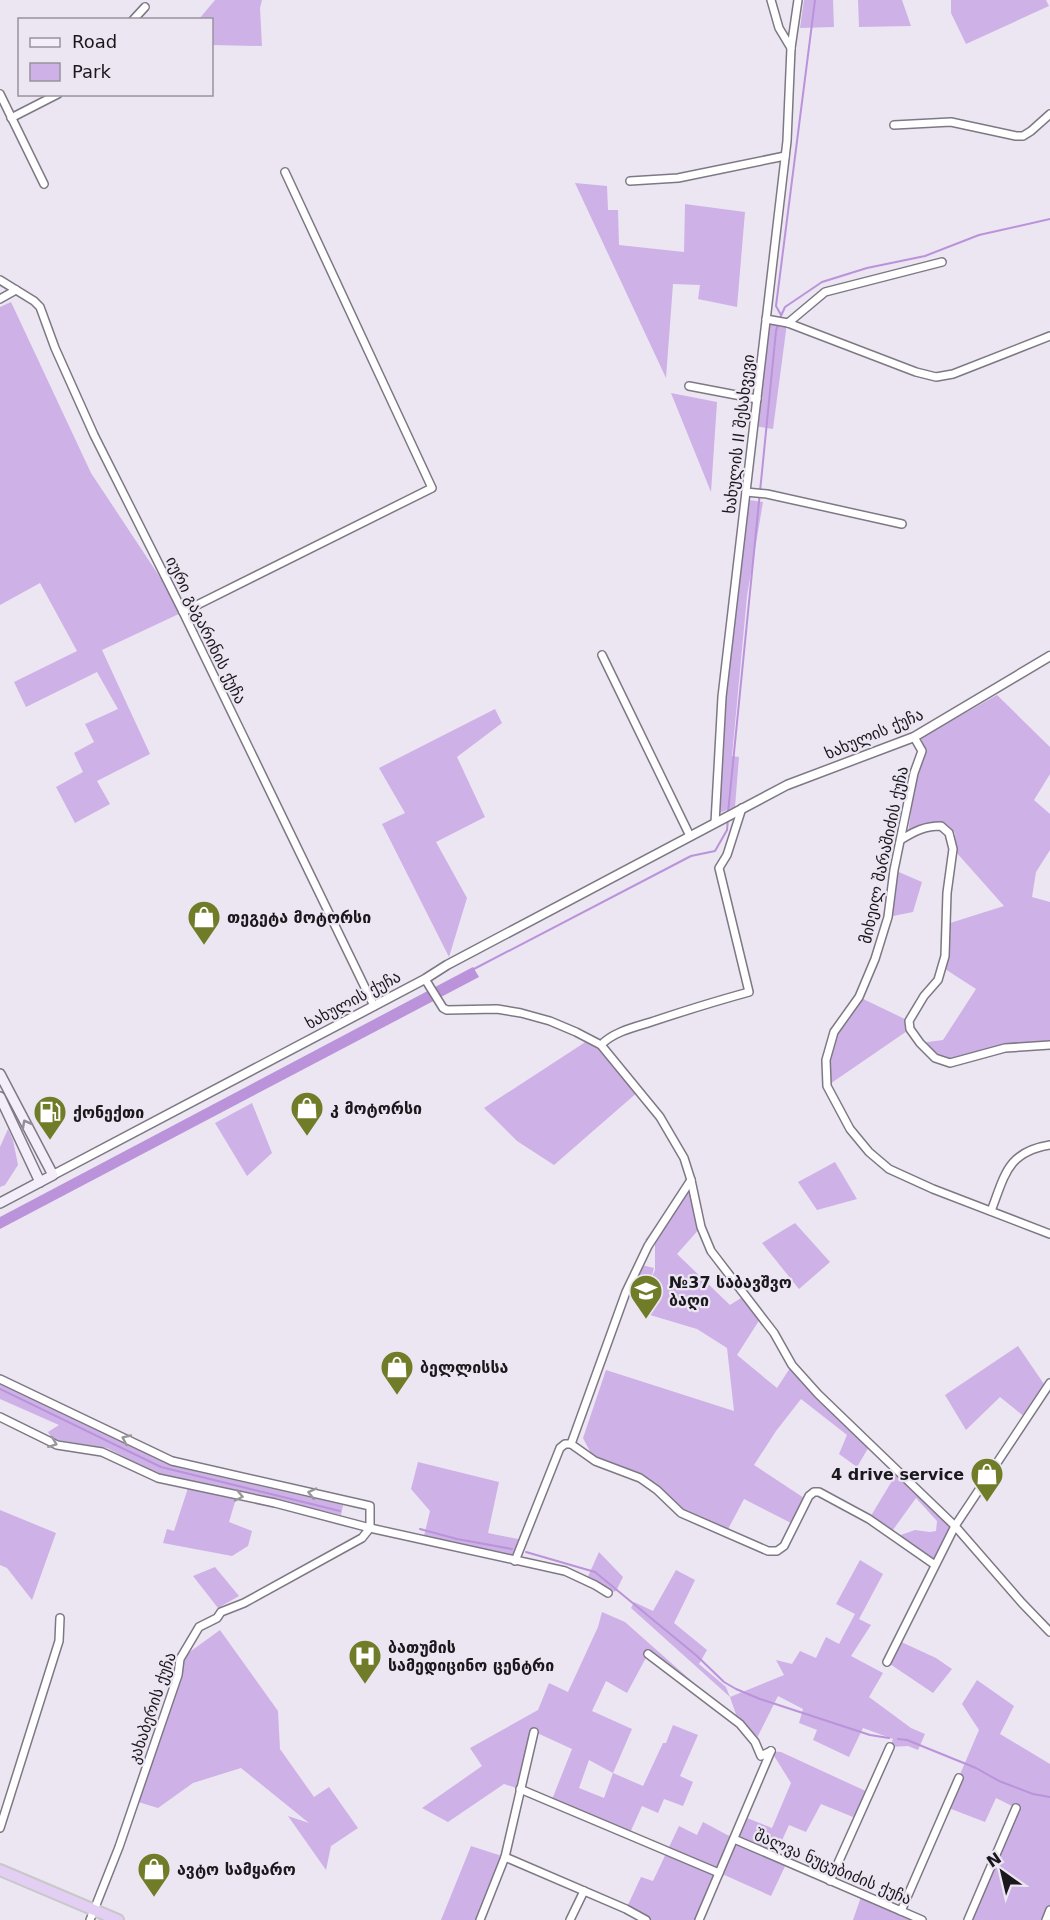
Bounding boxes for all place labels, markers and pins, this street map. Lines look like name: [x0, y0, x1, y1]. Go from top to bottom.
shop icon: თეგეტა მოტორსი: [186, 899, 222, 946]
place label: თეგეტა მოტორსი: [227, 908, 371, 927]
shop icon: კ მოტორსი: [289, 1090, 325, 1137]
fuel station icon: ქონექთი: [32, 1094, 68, 1141]
place label: კ მოტორსი: [330, 1099, 422, 1118]
place label: ქონექთი: [73, 1103, 144, 1122]
school or university icon: №37 საბავშვო ბაღი: [628, 1273, 664, 1320]
place label: №37 საბავშვო ბაღი: [669, 1273, 792, 1310]
shop icon: ბელლისსა: [379, 1349, 415, 1396]
place label: ბელლისსა: [420, 1358, 508, 1377]
shop icon: 4 drive service: [969, 1456, 1005, 1503]
place label: 4 drive service: [831, 1465, 964, 1484]
hospital icon: ბათუმის სამედიცინო ცენტრი: [347, 1638, 383, 1685]
place label: ბათუმის სამედიცინო ცენტრი: [388, 1638, 554, 1675]
shop icon: ავტო სამყარო: [136, 1851, 172, 1898]
place label: ავტო სამყარო: [177, 1860, 296, 1879]

